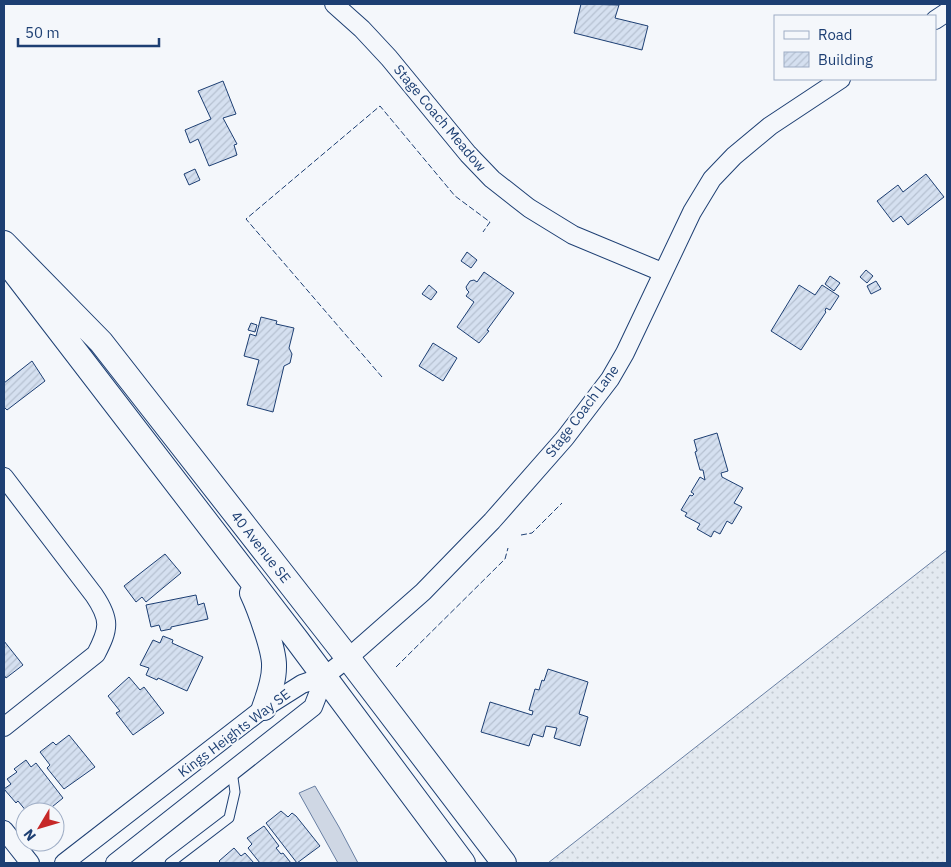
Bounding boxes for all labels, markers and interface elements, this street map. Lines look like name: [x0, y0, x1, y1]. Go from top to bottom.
scale bar: [18, 15, 159, 47]
legend: [774, 15, 936, 80]
text: 50 m: [25, 23, 60, 42]
text: Road: [818, 25, 853, 44]
text: Building: [818, 50, 873, 69]
street label: Stage Coach Meadow: [390, 61, 490, 175]
street label: Stage Coach Lane: [541, 361, 623, 461]
street label: 40 Avenue SE: [227, 507, 295, 587]
street label: Kings Heights Way SE: [174, 685, 294, 781]
north arrow: [15, 802, 65, 852]
text: N: [20, 825, 40, 845]

